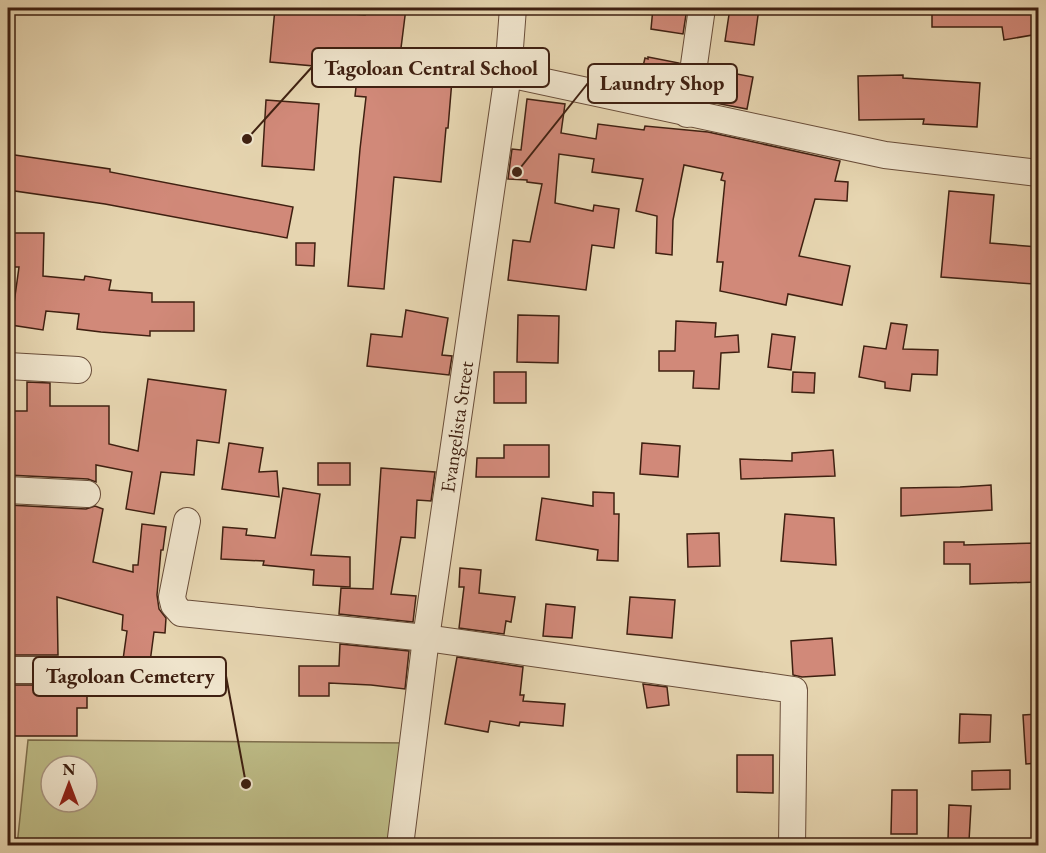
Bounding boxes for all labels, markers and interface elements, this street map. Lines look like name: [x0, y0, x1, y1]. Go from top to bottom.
callout: Tagoloan Central School: [312, 48, 549, 87]
text: Tagoloan Central School: [324, 54, 538, 81]
callout: Laundry Shop: [588, 64, 737, 103]
text: Laundry Shop: [600, 69, 725, 96]
street label: Evangelista Street: [434, 359, 479, 494]
callout: Tagoloan Cemetery: [33, 657, 226, 696]
text: Tagoloan Cemetery: [45, 662, 215, 689]
north arrow: [39, 754, 99, 814]
text: N: [63, 759, 76, 780]

